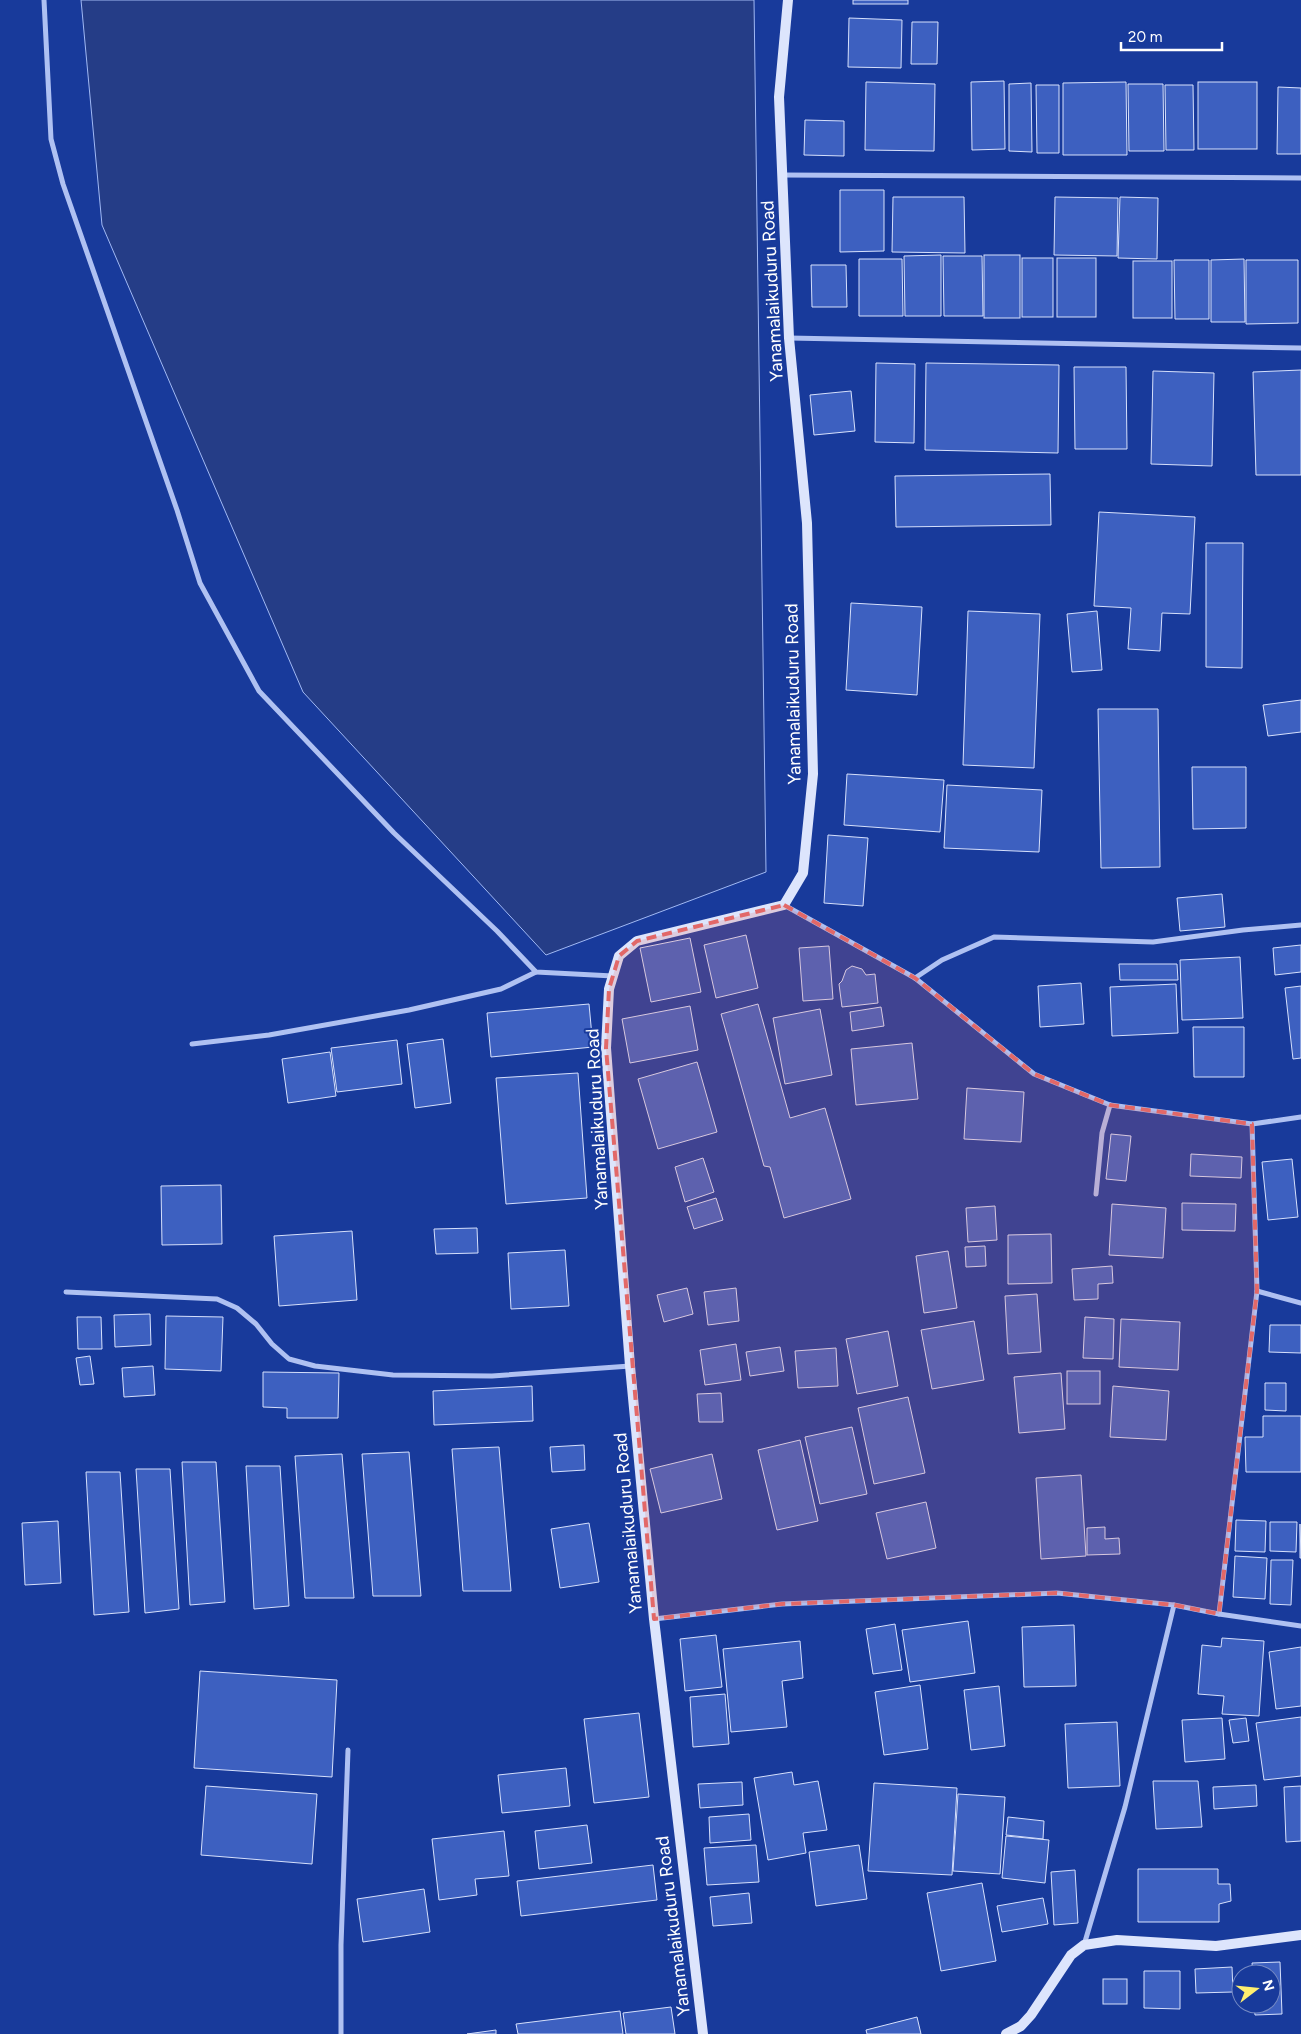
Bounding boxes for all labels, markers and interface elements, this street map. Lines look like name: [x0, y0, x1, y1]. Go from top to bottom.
scale bar: [1121, 20, 1222, 52]
text: 20 m: [1128, 28, 1162, 46]
street label: Yanamalaikuduru Road: [756, 200, 788, 382]
street label: Yanamalaikuduru Road: [780, 603, 806, 785]
street label: Yanamalaikuduru Road: [581, 1028, 613, 1210]
street label: Yanamalaikuduru Road: [609, 1432, 647, 1614]
street label: Yanamalaikuduru Road: [651, 1835, 695, 2017]
north arrow: [1231, 1964, 1281, 2014]
text: N: [1258, 1978, 1278, 1993]

